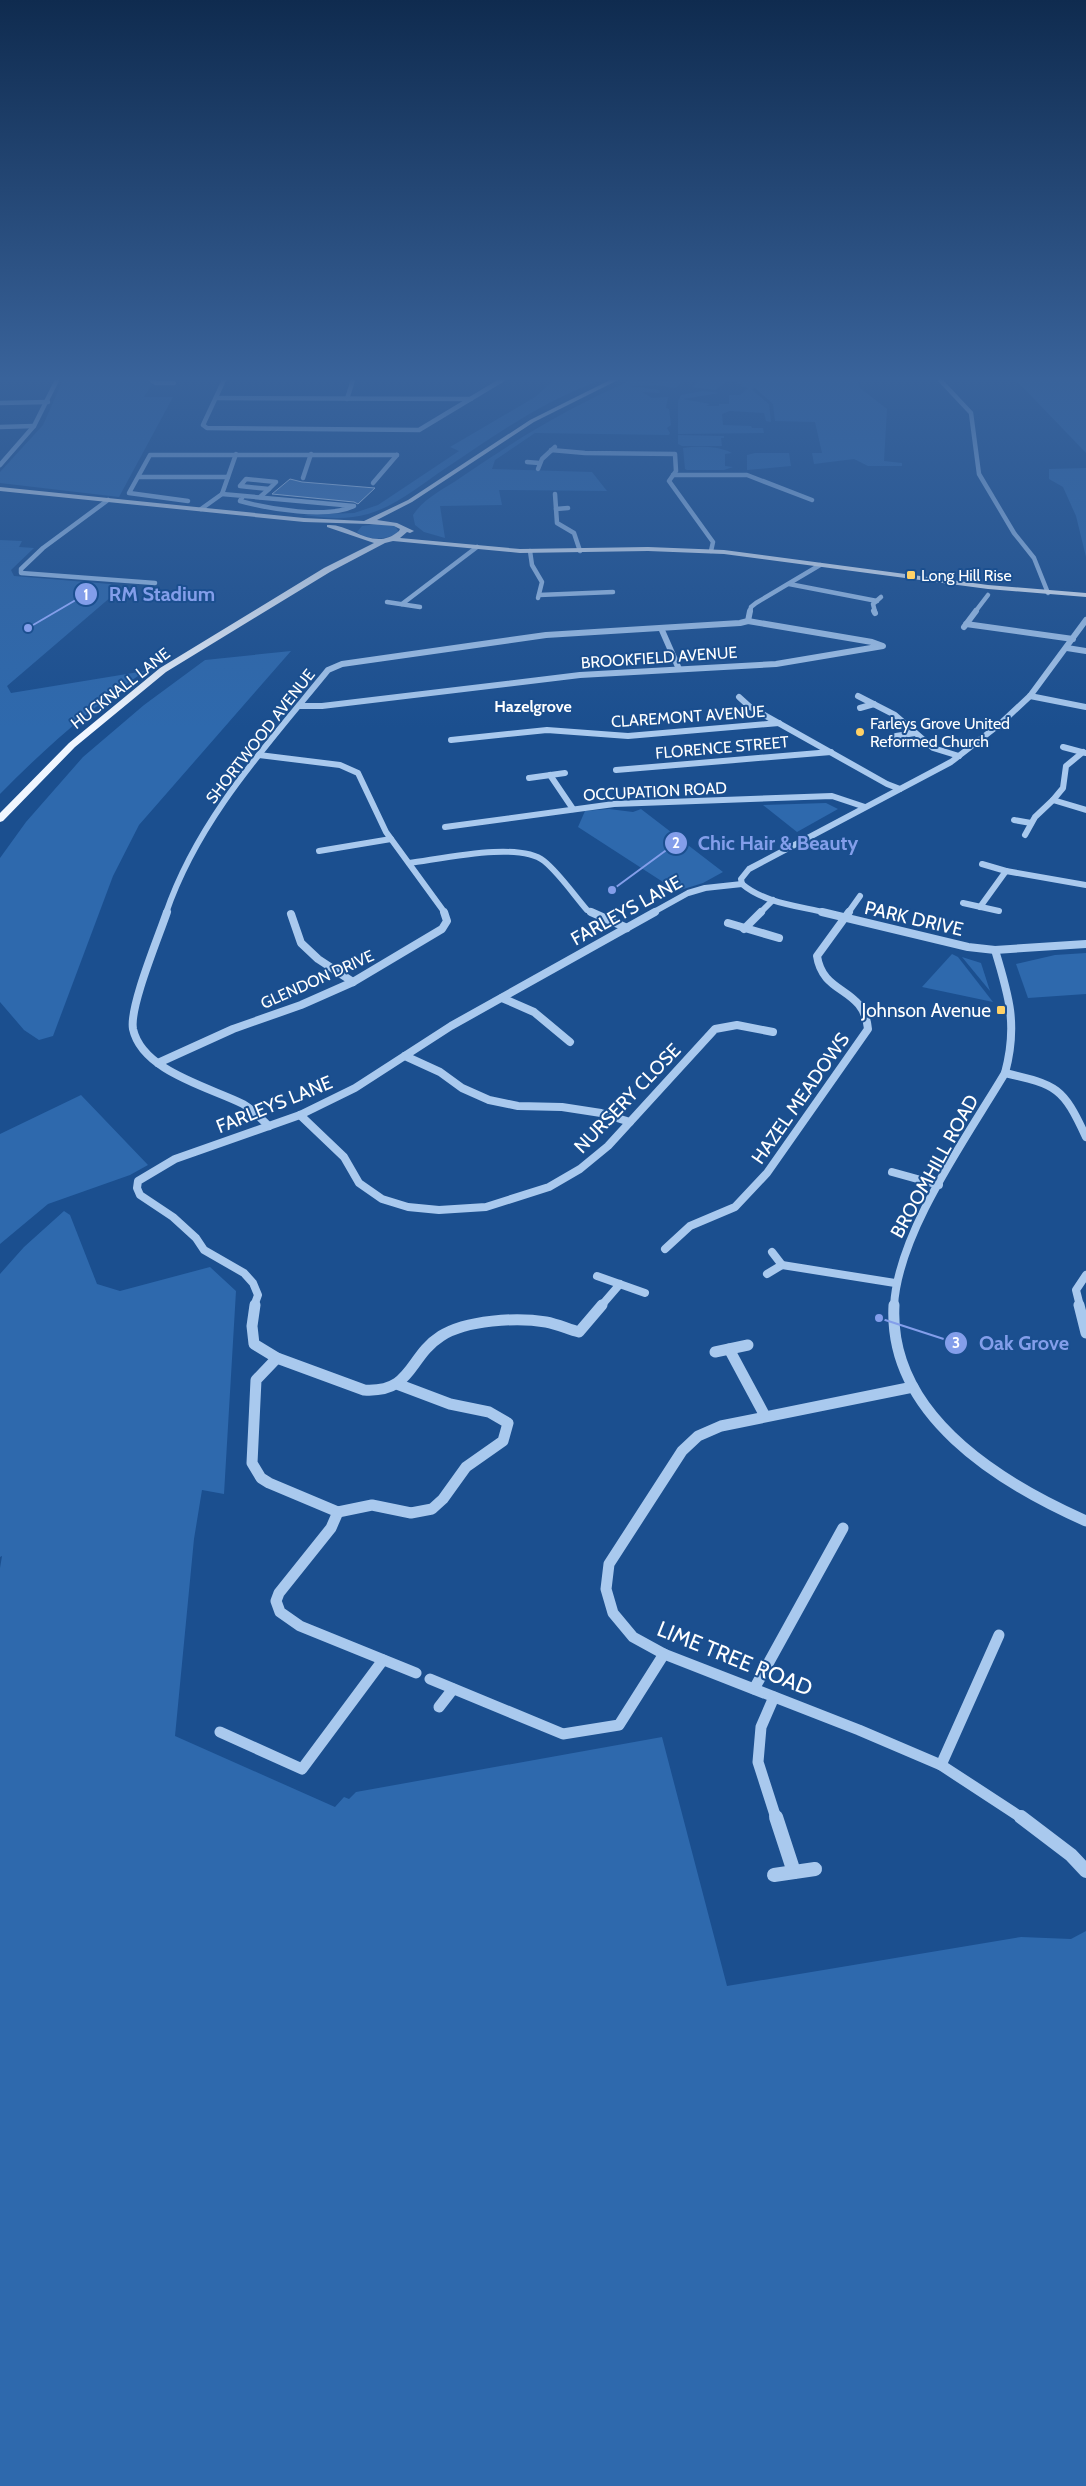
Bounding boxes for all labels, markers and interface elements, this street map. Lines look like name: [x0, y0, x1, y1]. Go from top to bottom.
place label: Long Hill Rise: [921, 566, 1012, 585]
marker: Long Hill Rise: [905, 569, 917, 581]
callout: RM Stadium: [73, 577, 225, 612]
text: RM Stadium: [109, 582, 215, 606]
text: 1: [83, 586, 89, 604]
street label: BROOKFIELD AVENUE: [580, 643, 738, 672]
street label: HUCKNALL LANE: [67, 644, 174, 733]
street label: SHORTWOOD AVENUE: [202, 665, 319, 807]
district label: Hazelgrove: [494, 697, 572, 716]
street label: CLAREMONT AVENUE: [610, 702, 766, 731]
place label: Farleys Grove United Reformed Church: [870, 714, 1010, 751]
marker: Farleys Grove United Reformed Church: [854, 726, 866, 738]
street label: FLORENCE STREET: [654, 732, 790, 763]
street label: OCCUPATION ROAD: [583, 778, 727, 805]
callout: Chic Hair & Beauty: [663, 825, 868, 860]
text: Chic Hair & Beauty: [698, 831, 858, 855]
text: 2: [672, 834, 680, 852]
street label: FARLEYS LANE: [567, 870, 686, 950]
street label: PARK DRIVE: [862, 896, 965, 941]
street label: GLENDON DRIVE: [258, 946, 377, 1013]
place label: Johnson Avenue: [861, 999, 991, 1022]
marker: Johnson Avenue: [995, 1004, 1007, 1016]
street label: HAZEL MEADOWS: [747, 1028, 854, 1168]
street label: NURSERY CLOSE: [569, 1039, 685, 1158]
street label: FARLEYS LANE: [213, 1071, 336, 1138]
street label: BROOMHILL ROAD: [886, 1090, 983, 1242]
callout: Oak Grove: [944, 1326, 1079, 1361]
text: Oak Grove: [979, 1331, 1069, 1355]
text: 3: [952, 1334, 960, 1352]
street label: LIME TREE ROAD: [653, 1615, 816, 1702]

